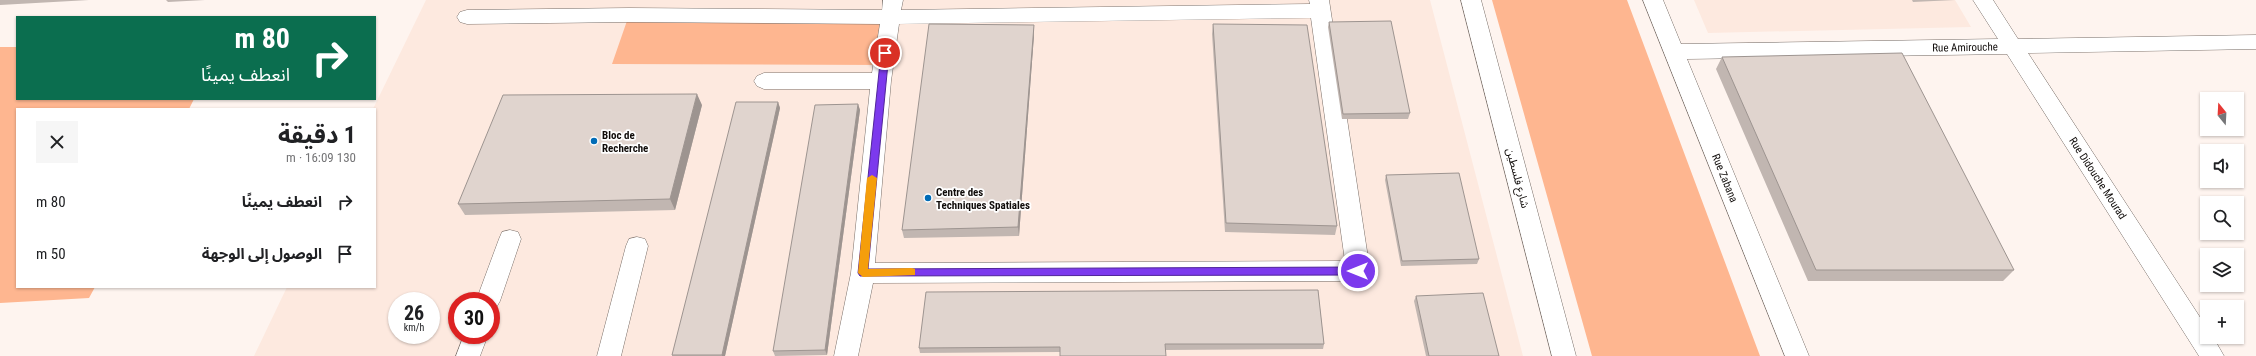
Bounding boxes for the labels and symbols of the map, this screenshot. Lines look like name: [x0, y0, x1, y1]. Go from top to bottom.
pin: [868, 36, 902, 70]
street label: Rue Amirouche: [1932, 40, 1998, 55]
north arrow: [2200, 92, 2244, 136]
place label: Bloc de Recherche: [602, 129, 648, 155]
street label: Rue Didouche Mourad: [2066, 135, 2129, 222]
marker: Bloc de Recherche: [589, 136, 599, 146]
street label: شارع فلسطين: [1502, 147, 1532, 210]
street label: Rue Zabana: [1709, 152, 1740, 204]
place label: Centre des Techniques Spatiales: [936, 186, 1030, 212]
marker: Centre des Techniques Spatiales: [923, 193, 933, 203]
position arrow: [1337, 250, 1379, 292]
speed limit sign: 30: [448, 292, 500, 344]

